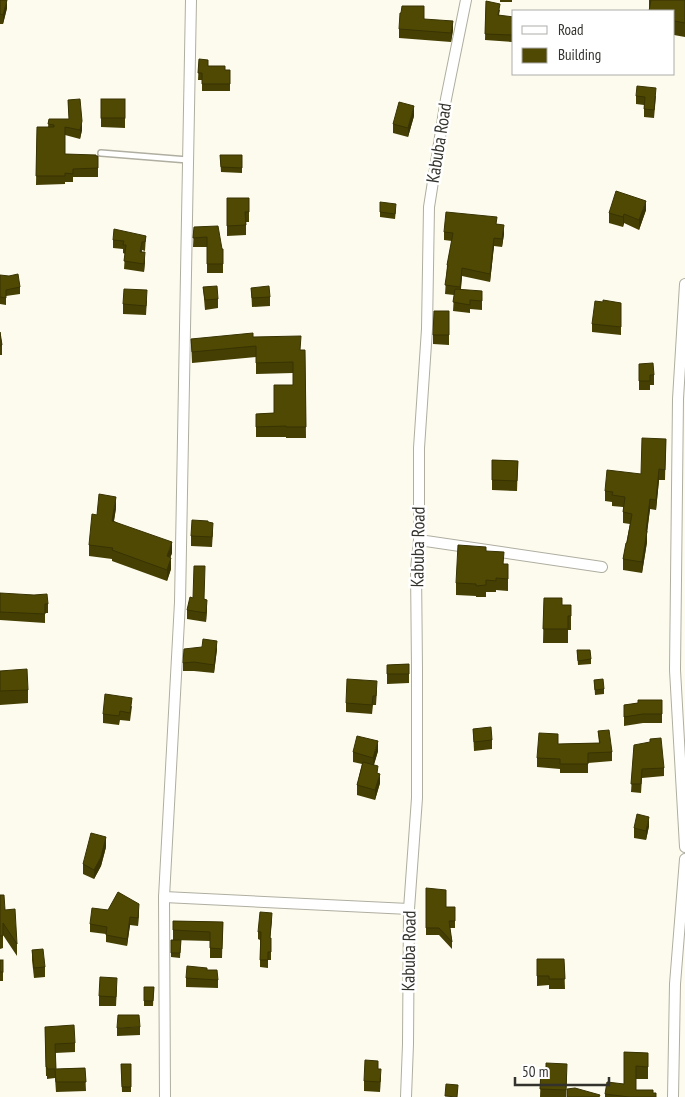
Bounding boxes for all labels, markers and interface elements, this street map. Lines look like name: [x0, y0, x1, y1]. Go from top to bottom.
legend: [512, 10, 675, 75]
text: Road: [558, 20, 584, 39]
text: Building: [558, 45, 601, 64]
street label: Kabuba Road: [421, 101, 456, 185]
street label: Kabuba Road: [405, 506, 430, 588]
street label: Kabuba Road: [396, 910, 421, 992]
scale bar: [515, 1054, 609, 1086]
text: 50 m: [522, 1062, 548, 1081]

